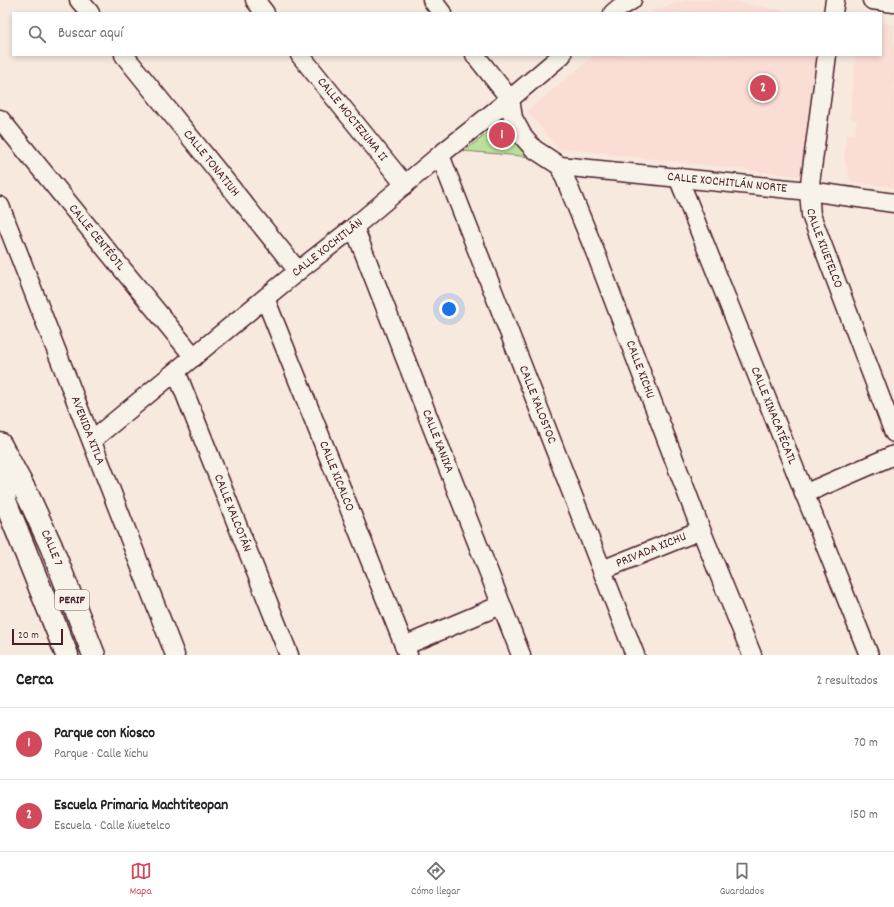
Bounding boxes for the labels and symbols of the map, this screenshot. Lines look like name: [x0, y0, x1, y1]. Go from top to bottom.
street label: CALLE MOCTEZUMA II: [312, 73, 392, 166]
pin: 2: [750, 73, 776, 103]
pin: 1: [489, 120, 515, 150]
street label: CALLE TONATIUH: [178, 126, 244, 201]
street label: CALLE XOCHITLÁN NORTE: [666, 167, 788, 198]
street label: CALLE CENTÉOTL: [64, 200, 130, 276]
street label: CALLE XIUETELCO: [801, 208, 848, 291]
street label: CALLE XOCHITLÁN: [288, 214, 367, 282]
your location: [439, 299, 459, 319]
street label: CALLE XICHU: [620, 338, 660, 402]
street label: CALLE XALOSTOC: [514, 363, 561, 447]
street label: CALLE XINACATÉCATL: [745, 364, 802, 468]
street label: AVENIDA XITLA: [65, 393, 110, 468]
street label: CALLE XANIXA: [417, 407, 459, 476]
street label: CALLE XICALCO: [314, 438, 359, 514]
street label: CALLE XALCOTÁN: [209, 471, 257, 555]
street label: CALLE 7: [35, 526, 68, 569]
street label: PRIVADA XICHU: [613, 527, 689, 573]
road number: PERIF: [55, 590, 89, 610]
scale bar: [12, 627, 63, 646]

